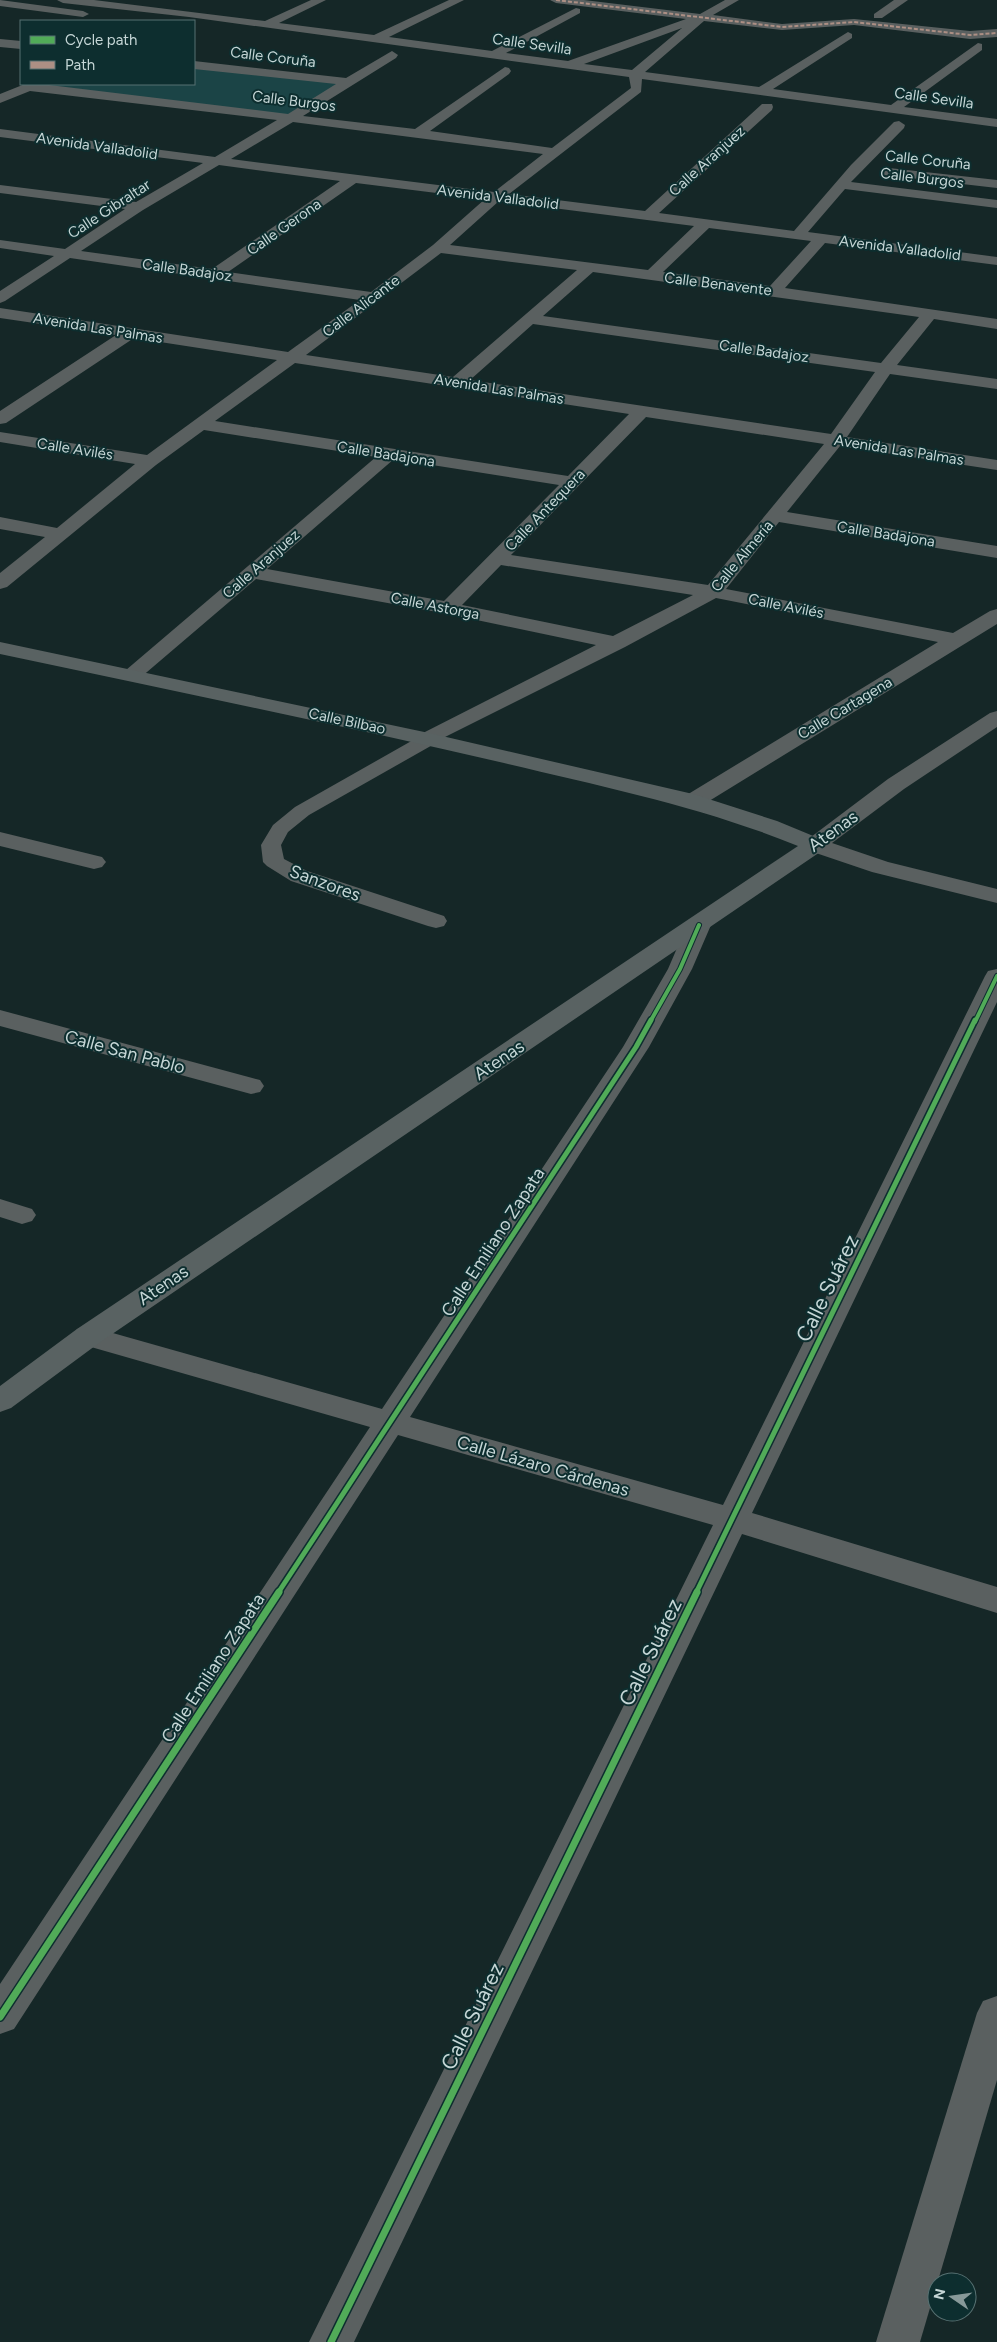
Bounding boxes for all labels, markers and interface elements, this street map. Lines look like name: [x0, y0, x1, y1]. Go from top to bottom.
legend: [20, 20, 195, 85]
street label: Calle Sevilla: [491, 30, 573, 58]
text: Cycle path: [65, 31, 137, 49]
street label: Calle Coruña: [229, 43, 317, 71]
text: Path: [65, 56, 95, 74]
street label: Calle Sevilla: [893, 84, 975, 112]
street label: Calle Burgos: [251, 87, 337, 115]
street label: Calle Aranjuez: [665, 122, 749, 200]
street label: Avenida Valladolid: [35, 129, 159, 163]
street label: Calle Coruña: [884, 147, 972, 173]
street label: Calle Burgos: [879, 164, 965, 192]
street label: Calle Gibraltar: [64, 176, 154, 242]
street label: Avenida Valladolid: [436, 181, 560, 213]
street label: Calle Gerona: [243, 195, 325, 259]
street label: Avenida Valladolid: [838, 232, 962, 264]
street label: Calle Badajoz: [141, 255, 233, 285]
street label: Calle Benavente: [663, 268, 773, 300]
street label: Calle Alicante: [319, 271, 403, 341]
street label: Avenida Las Palmas: [32, 309, 164, 347]
street label: Calle Badajoz: [718, 336, 810, 366]
street label: Avenida Las Palmas: [433, 370, 565, 408]
street label: Avenida Las Palmas: [833, 431, 965, 469]
street label: Calle Avilés: [36, 434, 114, 464]
street label: Calle Badajona: [336, 437, 436, 471]
street label: Calle Antequera: [501, 465, 589, 555]
street label: Calle Almería: [707, 517, 777, 595]
street label: Calle Badajona: [836, 517, 936, 551]
street label: Calle Aranjuez: [219, 526, 303, 602]
street label: Calle Astorga: [389, 589, 481, 623]
street label: Calle Avilés: [747, 590, 825, 622]
street label: Calle Cartagena: [795, 673, 895, 743]
street label: Calle Bilbao: [307, 704, 387, 738]
street label: Atenas: [804, 806, 862, 856]
street label: Sanzores: [287, 860, 363, 906]
street label: Calle San Pablo: [63, 1025, 187, 1079]
street label: Atenas: [469, 1035, 529, 1085]
street label: Calle Emiliano Zapata: [437, 1163, 549, 1321]
street label: Calle Suárez: [790, 1230, 864, 1346]
street label: Atenas: [133, 1260, 193, 1310]
street label: Calle Lázaro Cárdenas: [454, 1431, 632, 1501]
street label: Calle Emiliano Zapata: [157, 1589, 269, 1747]
street label: Calle Suárez: [613, 1594, 687, 1710]
street label: Calle Suárez: [435, 1958, 509, 2074]
north arrow: [927, 2272, 977, 2322]
text: N: [930, 2287, 949, 2301]

